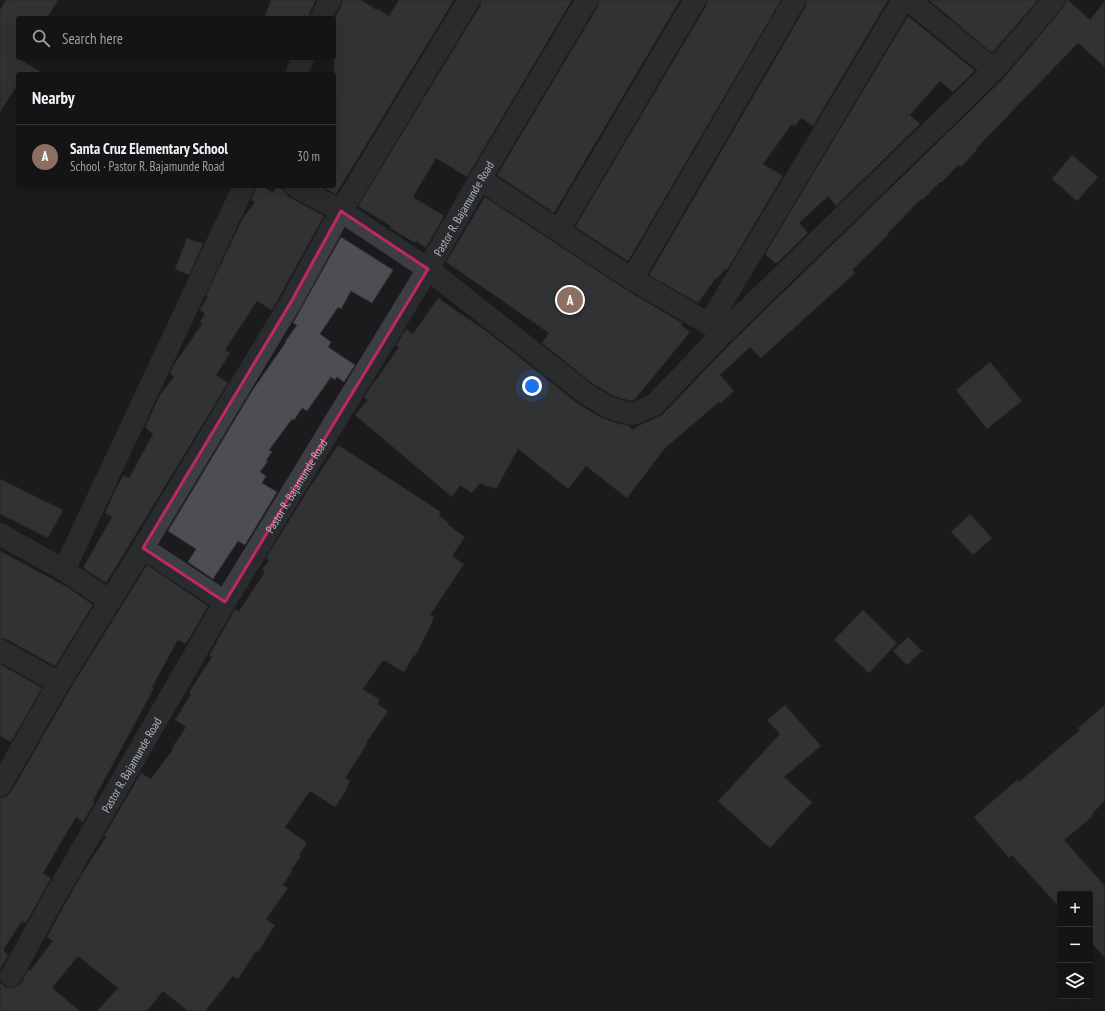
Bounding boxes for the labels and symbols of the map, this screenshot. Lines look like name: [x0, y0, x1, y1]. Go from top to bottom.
street label: Pastor R. Bajamunde Road: [430, 158, 497, 259]
pin: A: [557, 285, 583, 315]
your location: [522, 376, 542, 396]
street label: Pastor R. Bajamunde Road: [262, 436, 330, 536]
street label: Pastor R. Bajamunde Road: [98, 714, 164, 815]

